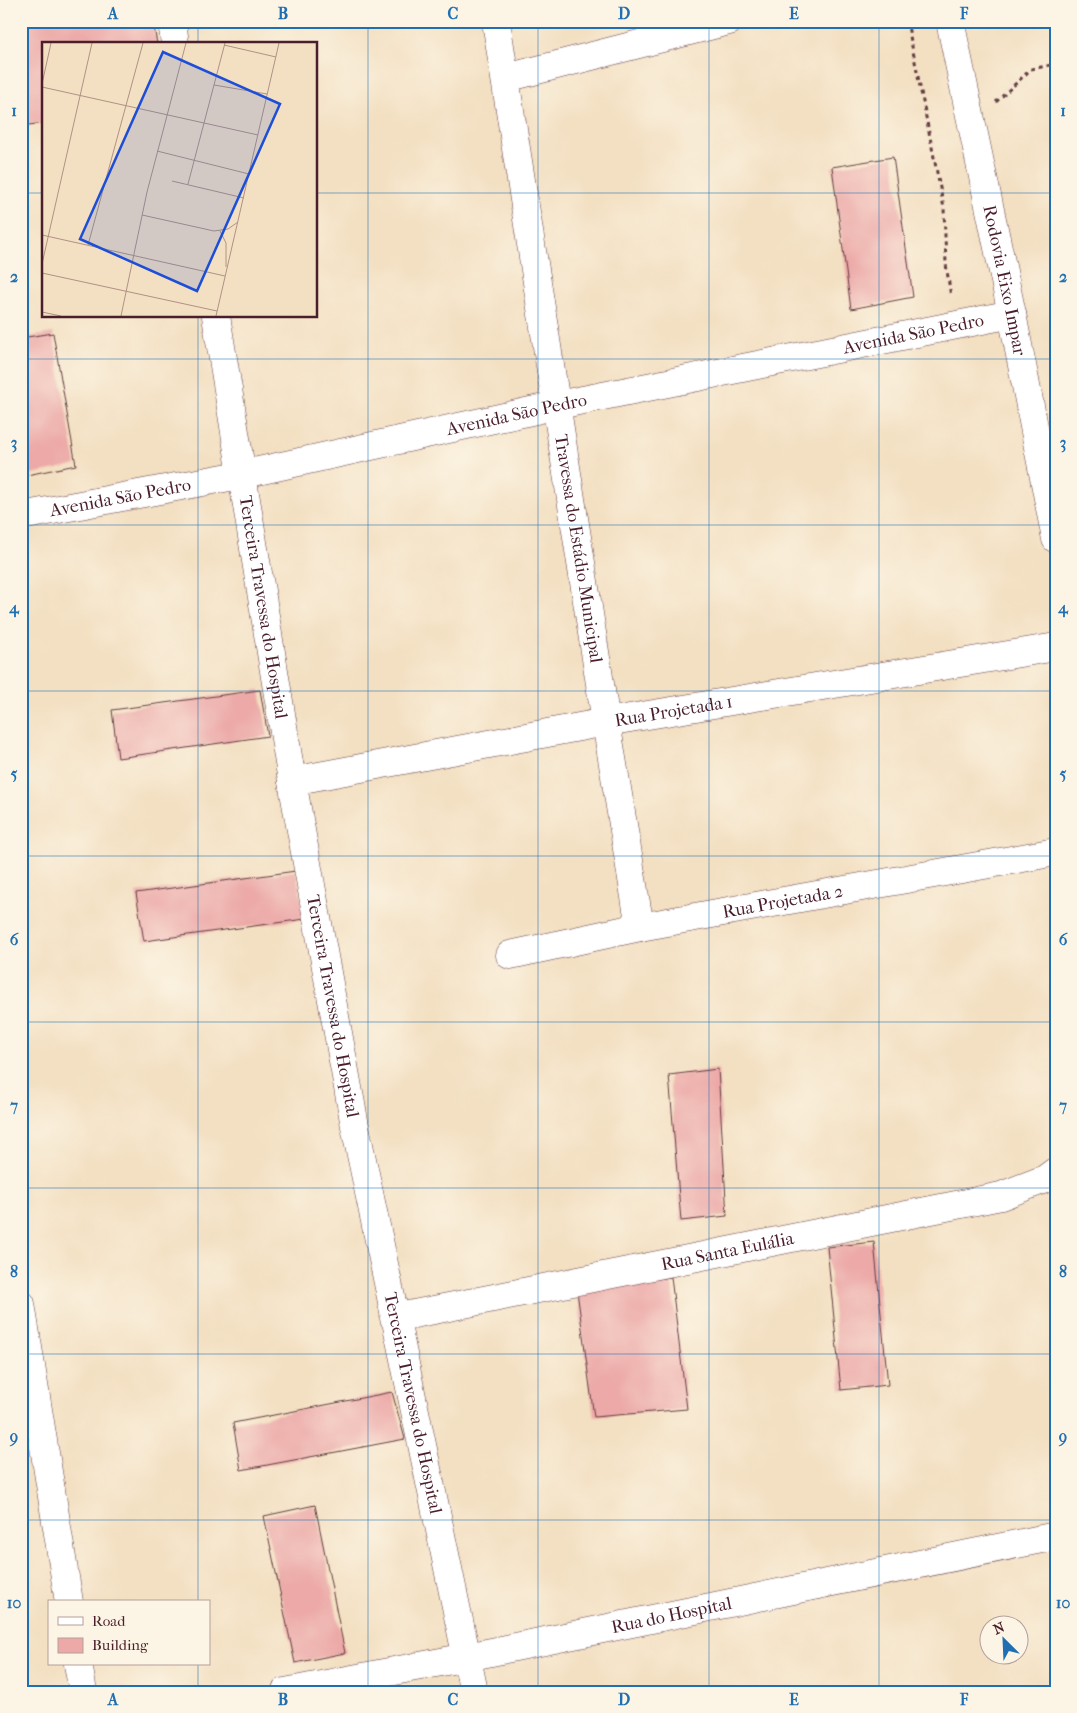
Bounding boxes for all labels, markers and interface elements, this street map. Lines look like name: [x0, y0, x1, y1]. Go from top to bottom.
text: A: [107, 4, 119, 23]
text: B: [278, 4, 288, 23]
text: C: [448, 4, 459, 23]
text: D: [618, 4, 630, 23]
text: E: [789, 4, 799, 23]
text: F: [959, 4, 969, 23]
inset map: [42, 42, 318, 318]
text: 1: [11, 101, 17, 120]
text: 1: [1060, 101, 1066, 120]
street label: Rodovia Eixo Impar: [979, 203, 1030, 358]
text: 2: [10, 267, 18, 286]
text: 2: [1059, 267, 1067, 286]
street label: Avenida São Pedro: [840, 309, 986, 358]
street label: Avenida São Pedro: [443, 389, 589, 440]
text: 3: [11, 433, 17, 453]
street label: Travessa do Estádio Municipal: [550, 433, 607, 664]
text: 3: [1060, 433, 1066, 453]
street label: Avenida São Pedro: [47, 474, 193, 521]
street label: Terceira Travessa do Hospital: [235, 494, 292, 720]
text: 4: [8, 598, 20, 618]
text: 4: [1057, 598, 1069, 618]
street label: Rua Projetada 1: [613, 691, 734, 731]
text: 5: [11, 764, 18, 783]
text: 5: [1060, 764, 1067, 783]
street label: Rua Projetada 2: [721, 880, 845, 922]
street label: Terceira Travessa do Hospital: [302, 893, 364, 1119]
text: 6: [10, 930, 19, 949]
text: 6: [1059, 930, 1068, 949]
text: 7: [9, 1096, 18, 1115]
text: 7: [1058, 1096, 1067, 1115]
street label: Rua Santa Eulália: [659, 1227, 796, 1275]
text: 8: [10, 1262, 18, 1281]
text: 8: [1059, 1262, 1067, 1281]
street label: Terceira Travessa do Hospital: [380, 1290, 447, 1516]
text: 9: [9, 1427, 18, 1447]
text: 9: [1058, 1427, 1067, 1447]
street label: Rua do Hospital: [609, 1592, 733, 1638]
text: 10: [7, 1593, 21, 1612]
text: 10: [1056, 1593, 1070, 1612]
legend: [48, 1600, 210, 1666]
text: Road: [92, 1612, 126, 1630]
north arrow: [980, 1616, 1030, 1666]
text: N: [991, 1619, 1008, 1639]
text: Building: [92, 1636, 149, 1654]
text: A: [107, 1690, 119, 1709]
text: B: [278, 1690, 288, 1709]
text: C: [448, 1690, 459, 1709]
text: D: [618, 1690, 630, 1709]
text: E: [789, 1690, 799, 1709]
text: F: [959, 1690, 969, 1709]

